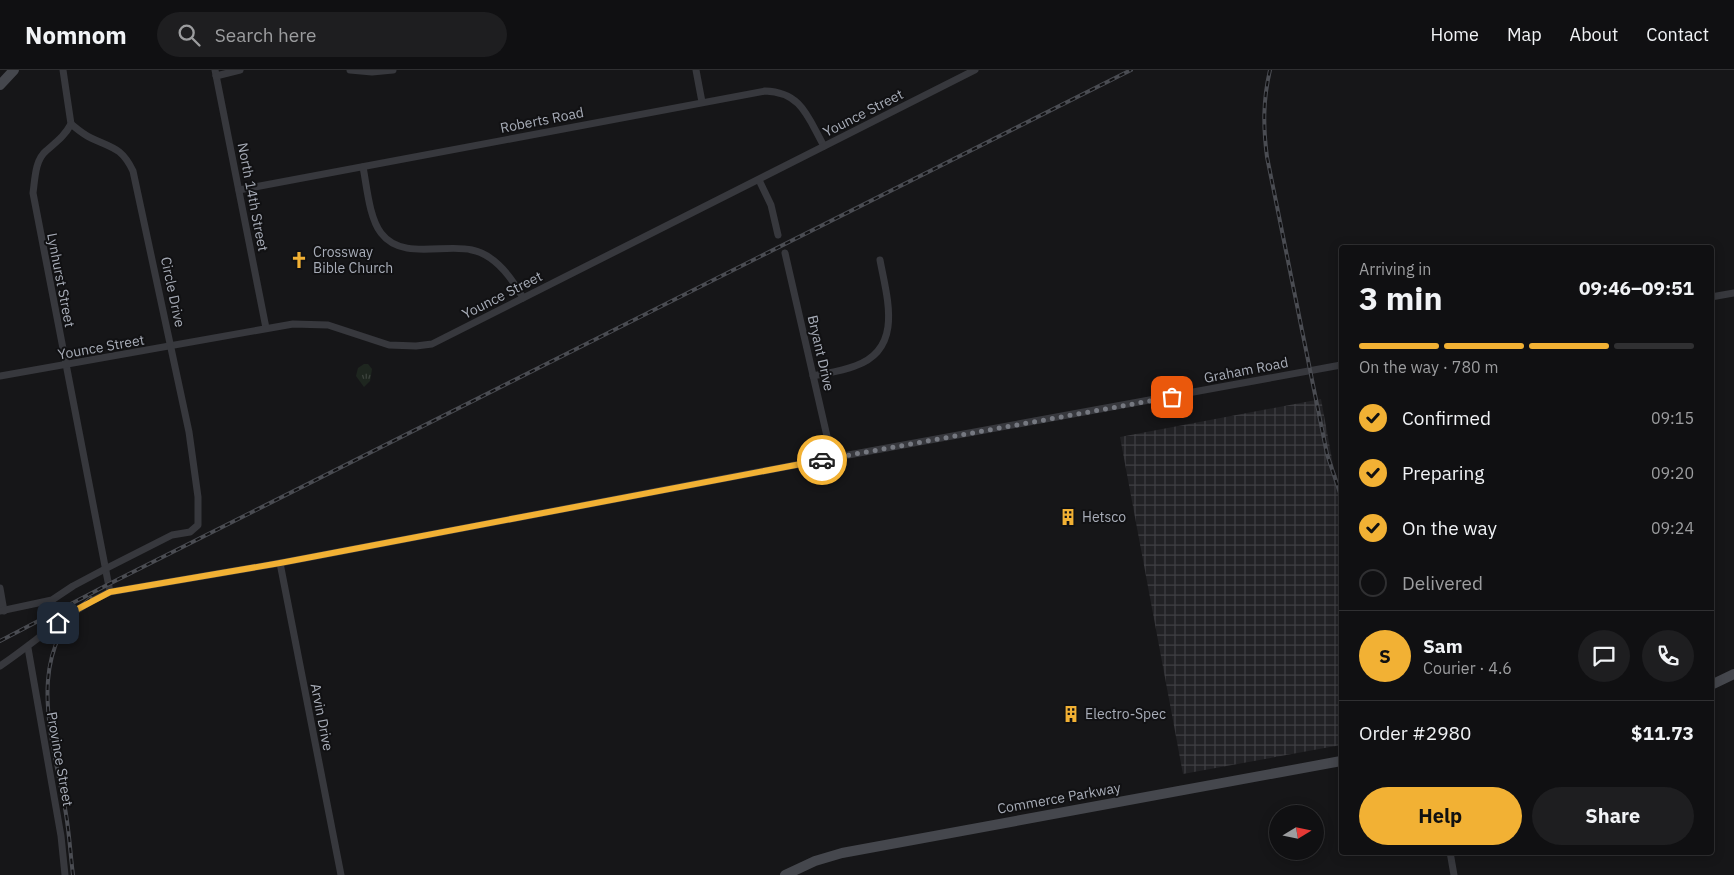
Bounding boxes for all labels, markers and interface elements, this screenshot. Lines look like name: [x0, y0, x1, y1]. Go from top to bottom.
search box: [157, 12, 507, 57]
text: Nomnom: [25, 19, 127, 51]
icon: search: [175, 21, 203, 49]
text: Search here: [215, 23, 317, 47]
text: Home: [1431, 23, 1479, 46]
text: Map: [1507, 23, 1542, 46]
text: About: [1570, 23, 1618, 46]
text: Contact: [1646, 23, 1709, 46]
street label: Younce Street: [820, 85, 906, 141]
street label: Roberts Road: [499, 103, 585, 137]
street label: North 14th Street: [234, 141, 272, 253]
street label: Lynhurst Street: [43, 231, 79, 329]
place label: Crossway Bible Church: [313, 243, 393, 277]
church icon: Crossway Bible Church: [289, 250, 309, 270]
street label: Circle Drive: [157, 255, 189, 329]
text: Arriving in: [1359, 259, 1431, 279]
street label: Younce Street: [459, 267, 545, 323]
text: 09:46–09:51: [1579, 276, 1694, 300]
text: 3 min: [1359, 277, 1443, 319]
street label: Bryant Drive: [804, 313, 839, 393]
street label: Younce Street: [56, 331, 146, 363]
street label: Graham Road: [1202, 353, 1290, 387]
text: On the way · 780 m: [1359, 357, 1498, 377]
pin: [1151, 376, 1193, 418]
icon: bag: [1158, 383, 1186, 411]
icon: check: [1359, 404, 1387, 432]
text: Confirmed: [1402, 406, 1491, 430]
text: 09:15: [1651, 408, 1694, 428]
courier: [797, 435, 847, 485]
icon: car: [808, 446, 836, 474]
icon: check: [1359, 459, 1387, 487]
text: Preparing: [1402, 461, 1484, 485]
text: 09:20: [1651, 463, 1694, 483]
building icon: Hetsco: [1058, 507, 1078, 527]
place label: Hetsco: [1082, 508, 1126, 526]
icon: check: [1359, 514, 1387, 542]
text: On the way: [1402, 516, 1497, 540]
text: 09:24: [1651, 518, 1694, 538]
text: Delivered: [1402, 571, 1483, 595]
pin: [37, 602, 79, 644]
icon: home: [44, 609, 72, 637]
button: chat: [1578, 630, 1630, 682]
button: phone: [1642, 630, 1694, 682]
text: Sam: [1423, 634, 1463, 658]
text: S: [1379, 644, 1391, 668]
text: Courier · 4.6: [1423, 658, 1512, 678]
street label: Arvin Drive: [307, 682, 337, 753]
building icon: Electro-Spec: [1061, 704, 1081, 724]
place label: Electro-Spec: [1085, 705, 1166, 723]
street label: Province Street: [43, 710, 77, 808]
text: Order #2980: [1359, 721, 1471, 745]
text: $11.73: [1631, 721, 1694, 745]
street label: Commerce Parkway: [996, 778, 1122, 818]
button: Help: [1359, 787, 1522, 845]
button: Share: [1532, 787, 1694, 845]
north arrow: [1269, 805, 1324, 860]
map controls: [1269, 805, 1324, 860]

